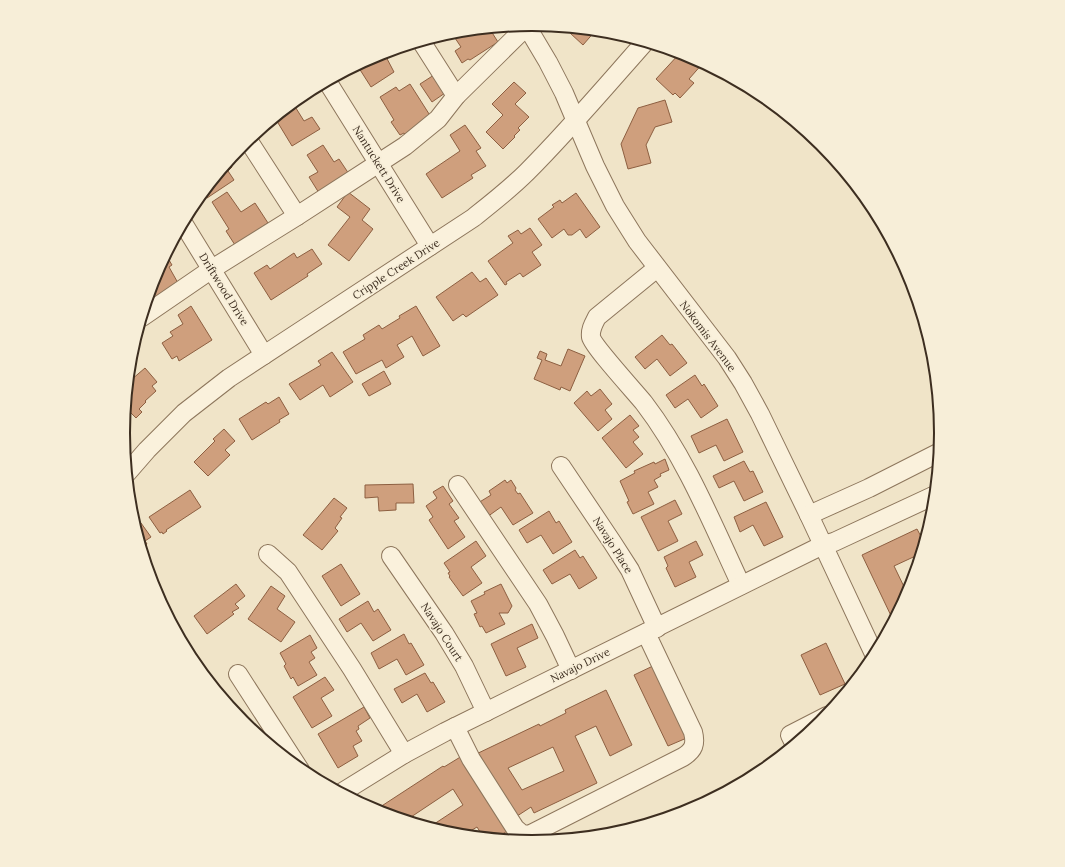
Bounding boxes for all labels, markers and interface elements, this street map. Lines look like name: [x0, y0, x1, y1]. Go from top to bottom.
street label: Nantuckett Drive: [350, 123, 408, 205]
street label: Cripple Creek Drive: [350, 236, 442, 302]
street label: Driftwood Drive: [196, 250, 252, 328]
street label: Nokomis Avenue: [677, 298, 739, 374]
street label: Navajo Place: [590, 514, 636, 576]
street label: Navajo Court: [418, 600, 467, 665]
street label: Navajo Drive: [548, 645, 612, 685]

